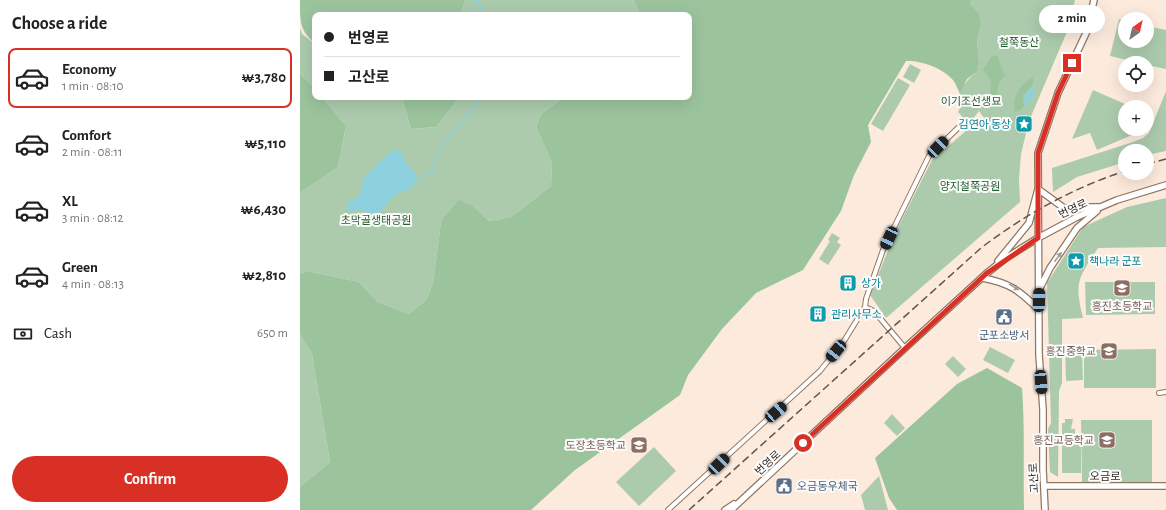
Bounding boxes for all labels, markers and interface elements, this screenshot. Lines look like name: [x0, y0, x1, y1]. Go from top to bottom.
callout: 2 min: [1039, 5, 1105, 33]
text: 2 min: [1058, 12, 1086, 25]
north arrow: [1118, 12, 1154, 48]
map controls: [1118, 12, 1154, 180]
text: Choose a ride: [12, 15, 107, 33]
text: 번영로: [348, 31, 389, 46]
park label: 철쭉동산: [999, 37, 1039, 48]
route end: [1063, 54, 1081, 72]
button: locate: [1118, 56, 1154, 92]
icon: car: [14, 60, 50, 96]
text: Economy: [62, 62, 116, 77]
text: ₩3,780: [242, 70, 286, 85]
text: 고산로: [348, 70, 389, 85]
text: 1 min · 08:10: [62, 80, 123, 93]
park label: 이기조선생묘: [941, 96, 1001, 107]
button: +: [1118, 100, 1154, 136]
place icon: 김연아 동상: [1014, 114, 1034, 134]
place label: 김연아 동상: [959, 119, 1011, 130]
icon: car: [14, 126, 50, 162]
text: Comfort: [62, 128, 111, 143]
car: [925, 134, 951, 160]
text: ₩5,110: [245, 136, 286, 151]
button: −: [1118, 144, 1154, 180]
text: 2 min · 08:11: [62, 146, 123, 159]
park label: 양지철쭉공원: [940, 181, 1000, 192]
icon: car: [14, 192, 50, 228]
text: XL: [62, 194, 78, 209]
street label: 번영로: [1057, 198, 1089, 220]
text: ₩6,430: [241, 202, 286, 217]
text: 3 min · 08:12: [62, 212, 123, 225]
park label: 초막골생태공원: [341, 215, 411, 226]
car: [878, 225, 900, 251]
one-way arrow: [1054, 251, 1062, 262]
place icon: 책나라 군포: [1066, 251, 1086, 271]
place label: 책나라 군포: [1089, 256, 1141, 267]
icon: car: [14, 258, 50, 294]
text: Green: [62, 260, 98, 275]
text: ₩2,810: [242, 268, 286, 283]
building icon: 상가: [838, 273, 858, 293]
text: 4 min · 08:13: [62, 278, 124, 291]
place label: 상가: [861, 278, 881, 289]
school or university icon: 흥진초등학교: [1112, 278, 1132, 298]
one-way arrow: [1008, 284, 1020, 291]
car: [1033, 288, 1045, 312]
place label: 흥진초등학교: [1092, 300, 1152, 312]
building icon: 관리사무소: [808, 304, 828, 324]
public building icon: 군포소방서: [994, 307, 1014, 327]
place label: 관리사무소: [831, 309, 882, 320]
icon: cash: [12, 323, 34, 345]
text: Cash: [44, 326, 72, 341]
text: 650 m: [257, 327, 288, 340]
place label: 군포소방서: [979, 330, 1029, 341]
car: [824, 338, 848, 364]
school or university icon: 흥진중학교: [1099, 341, 1119, 361]
place label: 흥진중학교: [1045, 345, 1096, 357]
car: [1034, 370, 1048, 394]
car: [763, 400, 789, 424]
school or university icon: 흥진고등학교: [1097, 430, 1117, 450]
route start: [794, 434, 812, 452]
place label: 흥진고등학교: [1033, 434, 1094, 446]
school or university icon: 도장초등학교: [629, 435, 649, 455]
place label: 도장초등학교: [565, 439, 626, 451]
street label: 번영로: [753, 449, 783, 477]
car: [706, 451, 732, 477]
button: Confirm: [12, 456, 288, 502]
street label: 고산로: [1028, 463, 1040, 493]
street label: 오금로: [1090, 471, 1120, 482]
public building icon: 오금동우체국: [774, 476, 794, 496]
place label: 오금동우체국: [797, 481, 858, 492]

